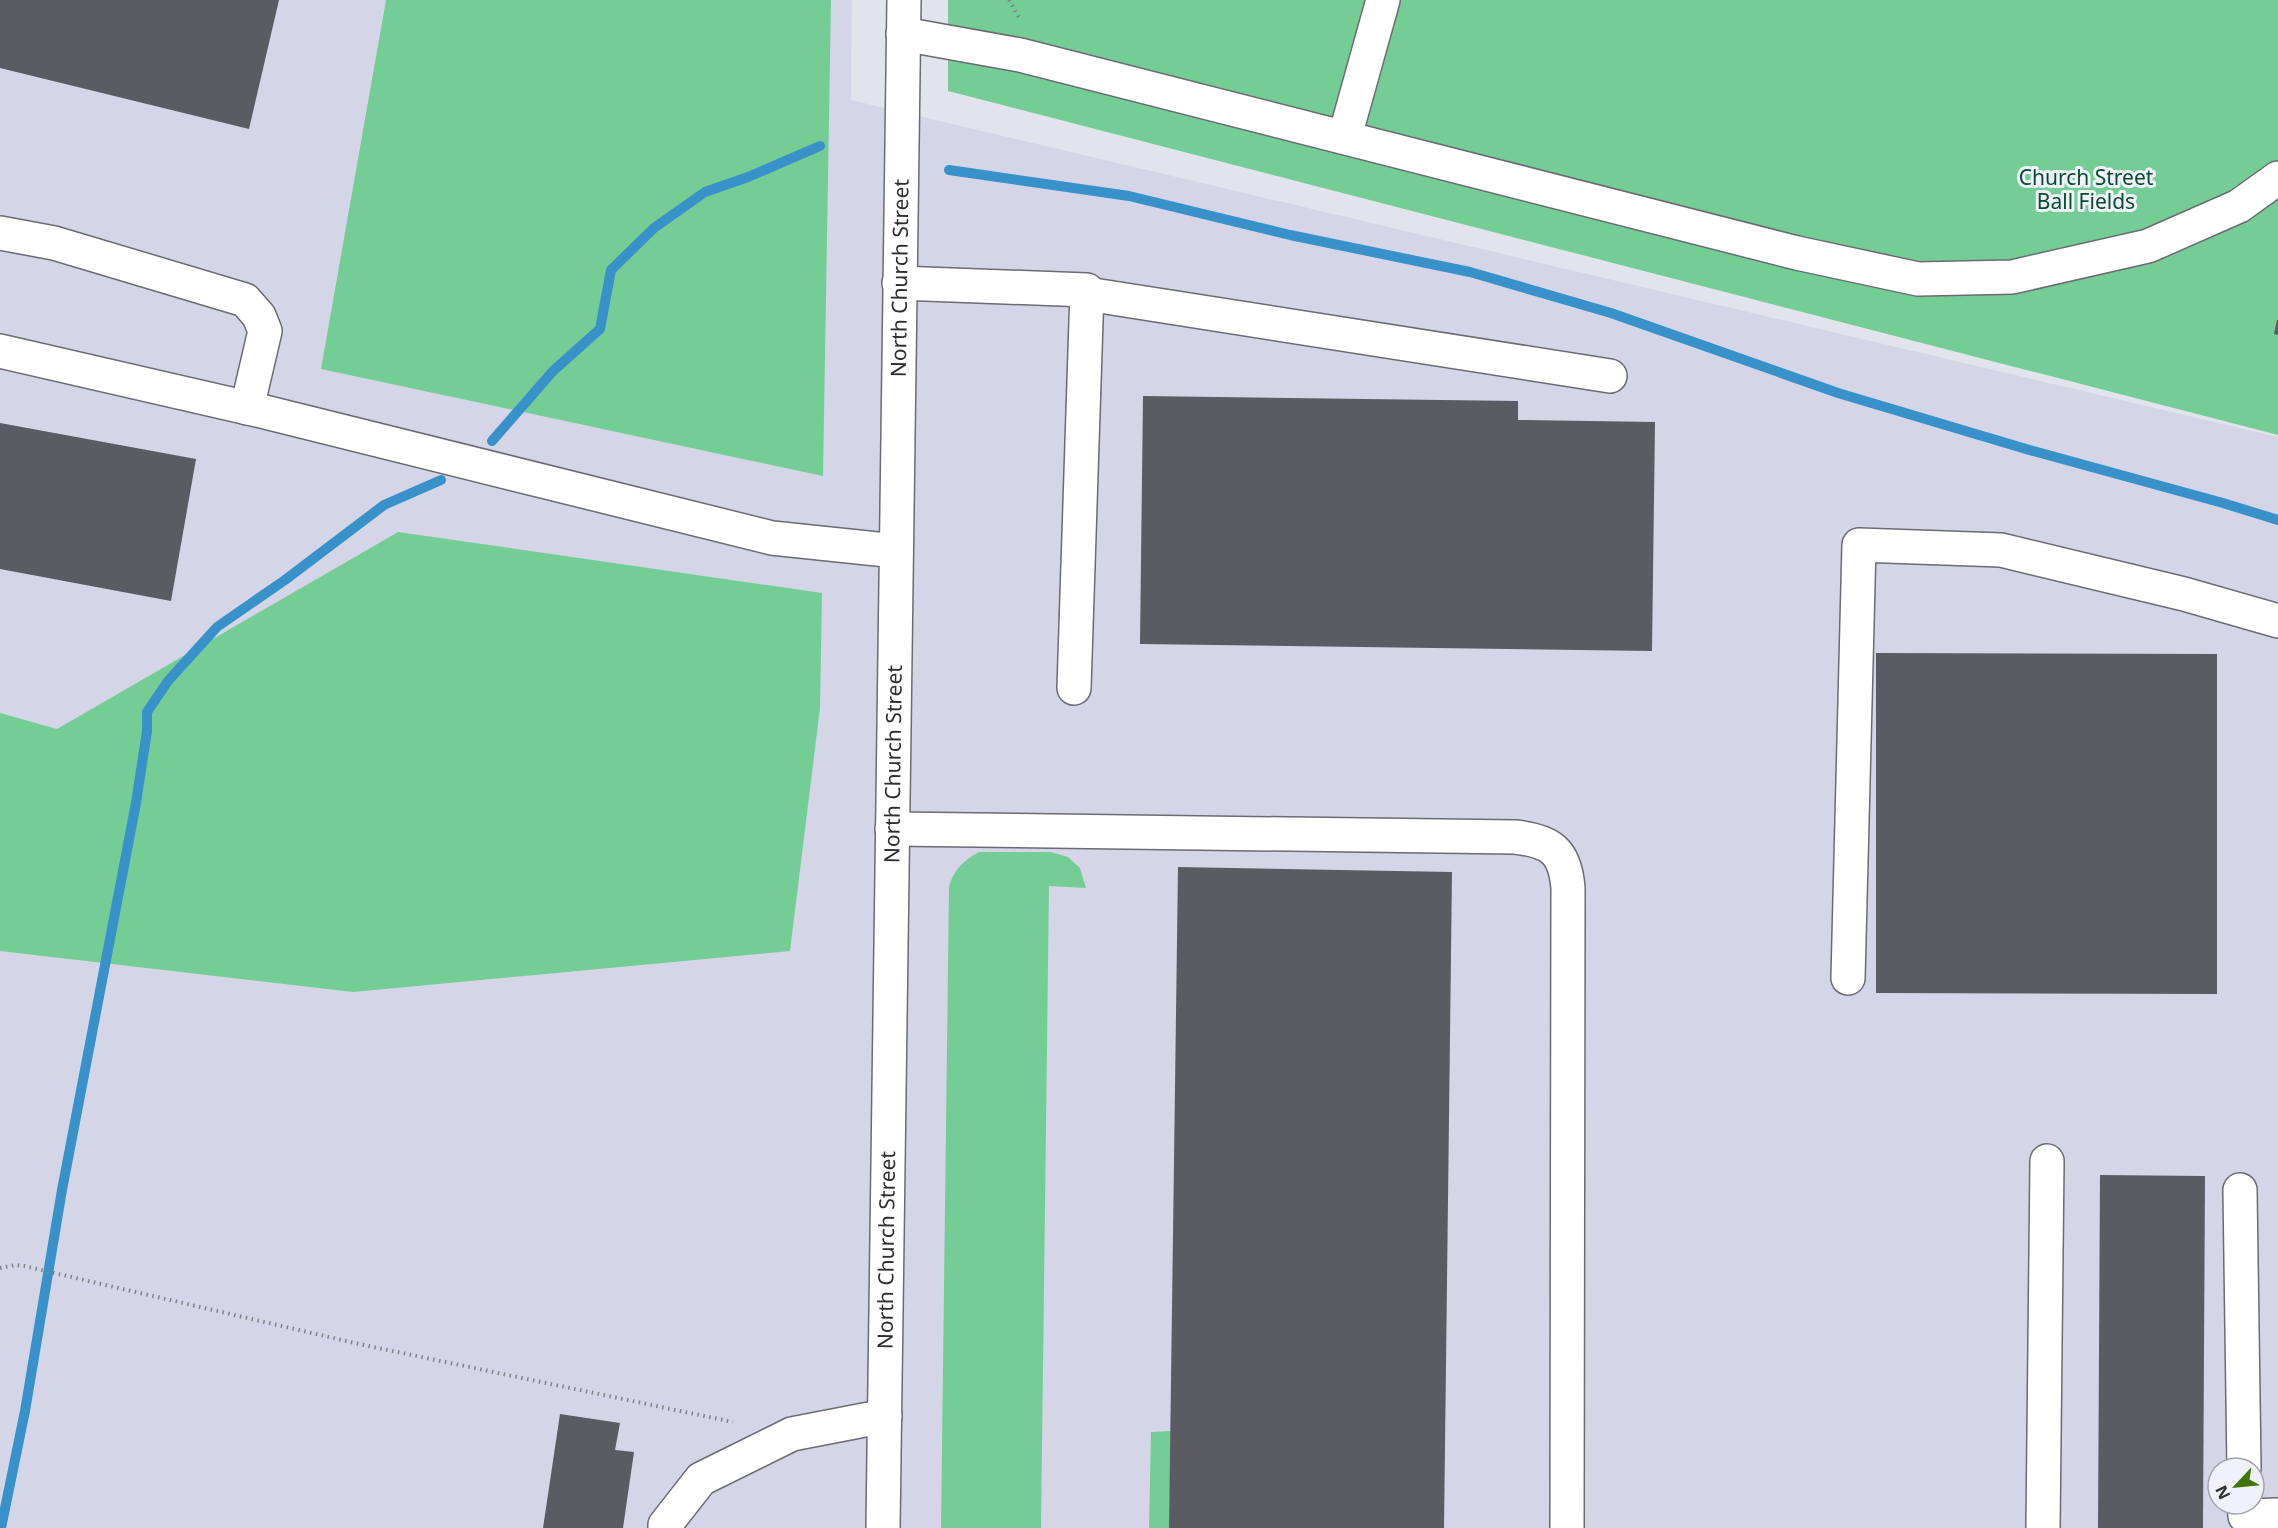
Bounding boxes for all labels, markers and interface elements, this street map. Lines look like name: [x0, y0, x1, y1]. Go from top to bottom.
park label: Church Street Ball Fields: [2019, 163, 2154, 215]
street label: North Church Street: [884, 178, 915, 377]
street label: North Church Street: [877, 664, 908, 863]
street label: North Church Street: [870, 1150, 901, 1349]
north arrow: [2206, 1456, 2266, 1516]
text: N: [2210, 1482, 2235, 1503]

